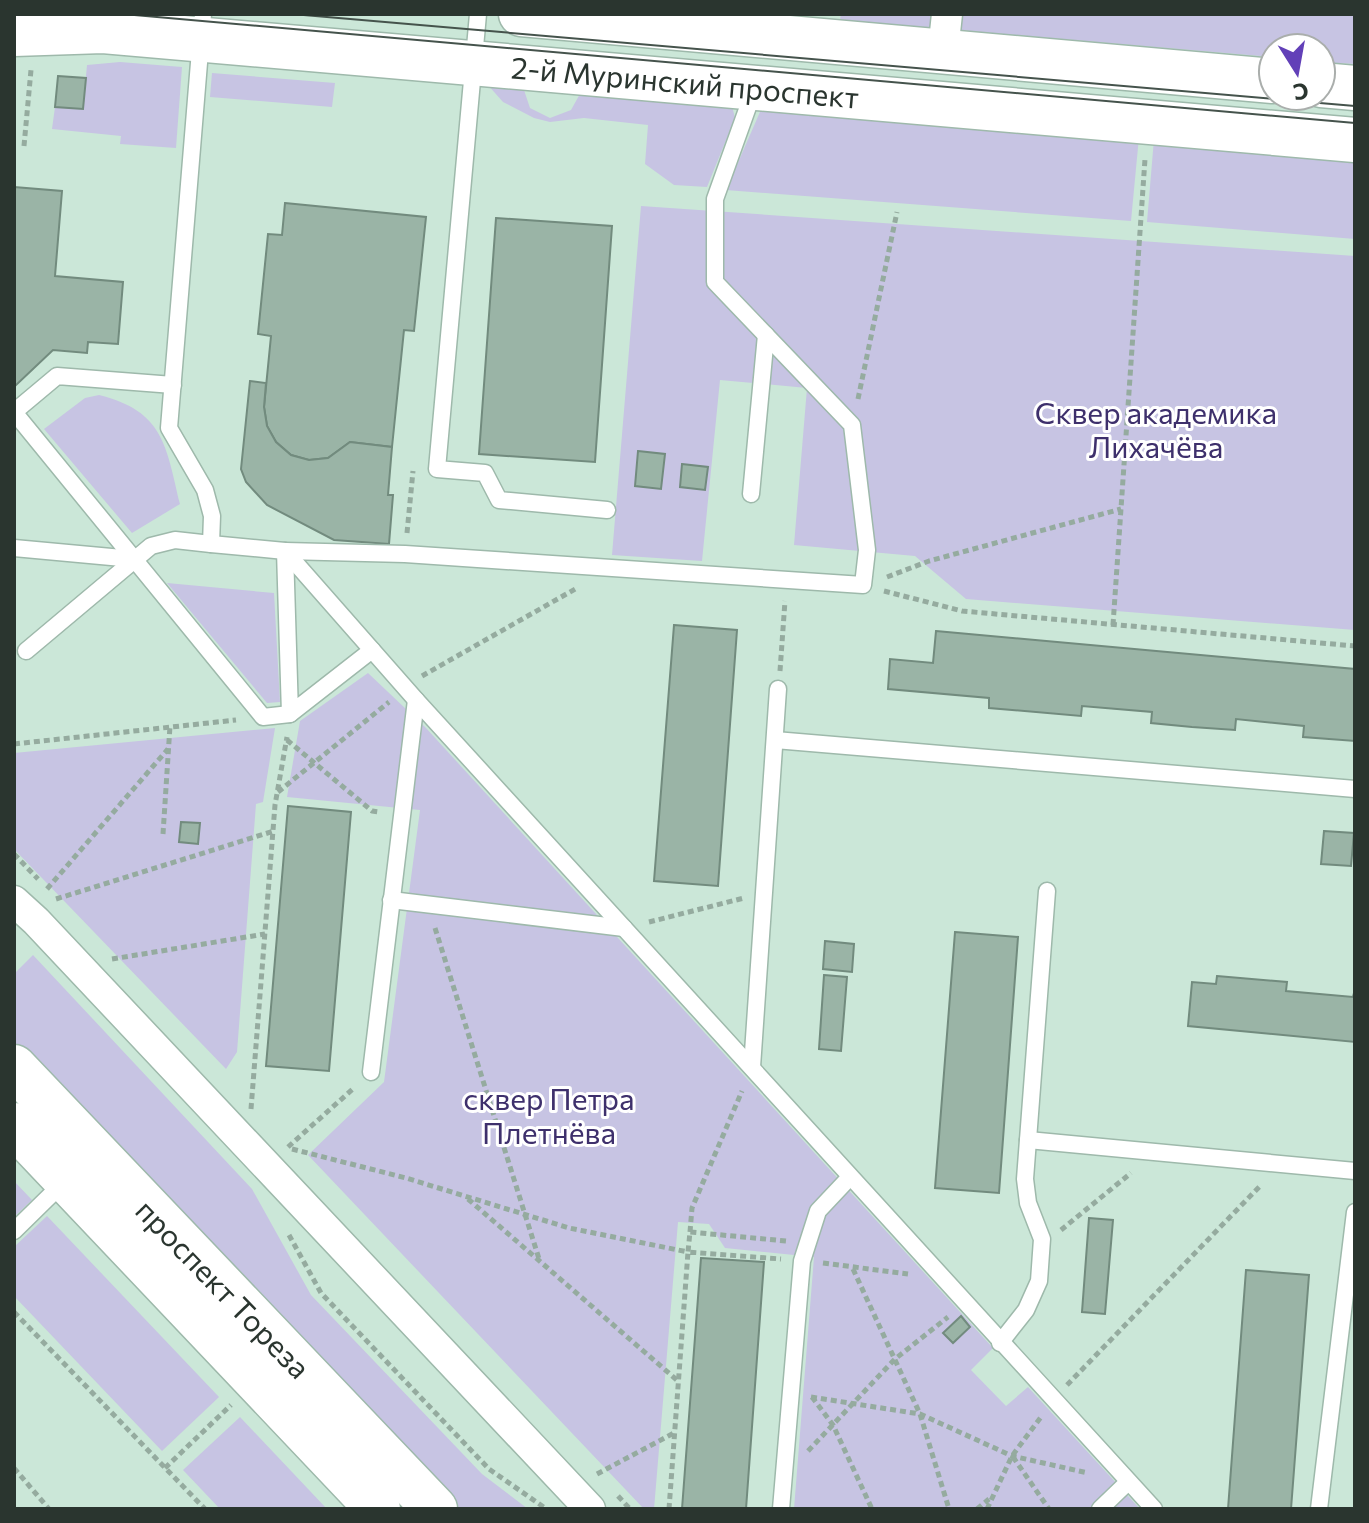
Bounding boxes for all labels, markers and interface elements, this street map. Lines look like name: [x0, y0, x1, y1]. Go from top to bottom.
north arrow: [1257, 32, 1337, 112]
street label: 2-й Муринский проспект: [510, 47, 860, 115]
text: С: [1291, 77, 1311, 107]
park label: Сквер академика Лихачёва: [1035, 393, 1277, 464]
park label: сквер Петра Плетнёва: [463, 1079, 635, 1150]
street label: проспект Тореза: [129, 1191, 319, 1385]

